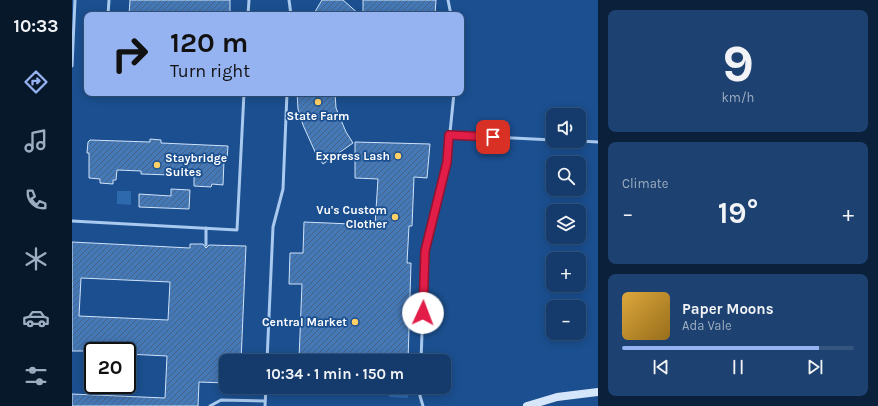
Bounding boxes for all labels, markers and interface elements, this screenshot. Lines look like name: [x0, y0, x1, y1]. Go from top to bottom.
text: 10:33: [13, 15, 59, 37]
text: 120 m: [170, 26, 248, 59]
icon: right: [104, 28, 156, 80]
text: 9: [722, 33, 754, 94]
text: Turn right: [170, 60, 250, 82]
icon: directions: [22, 68, 50, 96]
text: km/h: [722, 90, 754, 105]
marker: State Farm: [313, 97, 323, 107]
map controls: [546, 108, 586, 340]
button: sound: [546, 108, 586, 148]
place label: State Farm: [287, 109, 349, 123]
pin: [476, 120, 510, 154]
icon: arrive: [482, 126, 504, 148]
icon: music: [22, 127, 50, 155]
place label: Express Lash: [315, 149, 390, 163]
place label: Staybridge Suites: [165, 151, 227, 179]
marker: Express Lash: [393, 151, 403, 161]
button: search: [546, 156, 586, 196]
marker: Staybridge Suites: [152, 160, 162, 170]
text: Climate: [622, 176, 668, 191]
icon: phone: [22, 186, 50, 214]
text: 19°: [718, 195, 758, 231]
text: −: [622, 201, 634, 227]
text: +: [842, 201, 854, 227]
place label: Vu's Custom Clother: [316, 203, 387, 231]
button: layers: [546, 204, 586, 244]
marker: Vu's Custom Clother: [390, 212, 400, 222]
icon: climate: [22, 245, 50, 273]
button: +: [546, 252, 586, 292]
position arrow: [402, 292, 444, 334]
button: −: [546, 300, 586, 340]
text: Paper Moons: [682, 300, 774, 318]
icon: car: [22, 304, 50, 332]
place label: Central Market: [262, 315, 347, 329]
marker: Central Market: [350, 317, 360, 327]
text: Ada Vale: [682, 318, 732, 333]
speed limit sign: 20: [84, 342, 136, 394]
icon: previous: [650, 356, 672, 378]
icon: pause: [727, 356, 749, 378]
icon: next: [804, 356, 826, 378]
icon: filters: [22, 362, 50, 390]
text: 10:34 · 1 min · 150 m: [266, 365, 404, 383]

